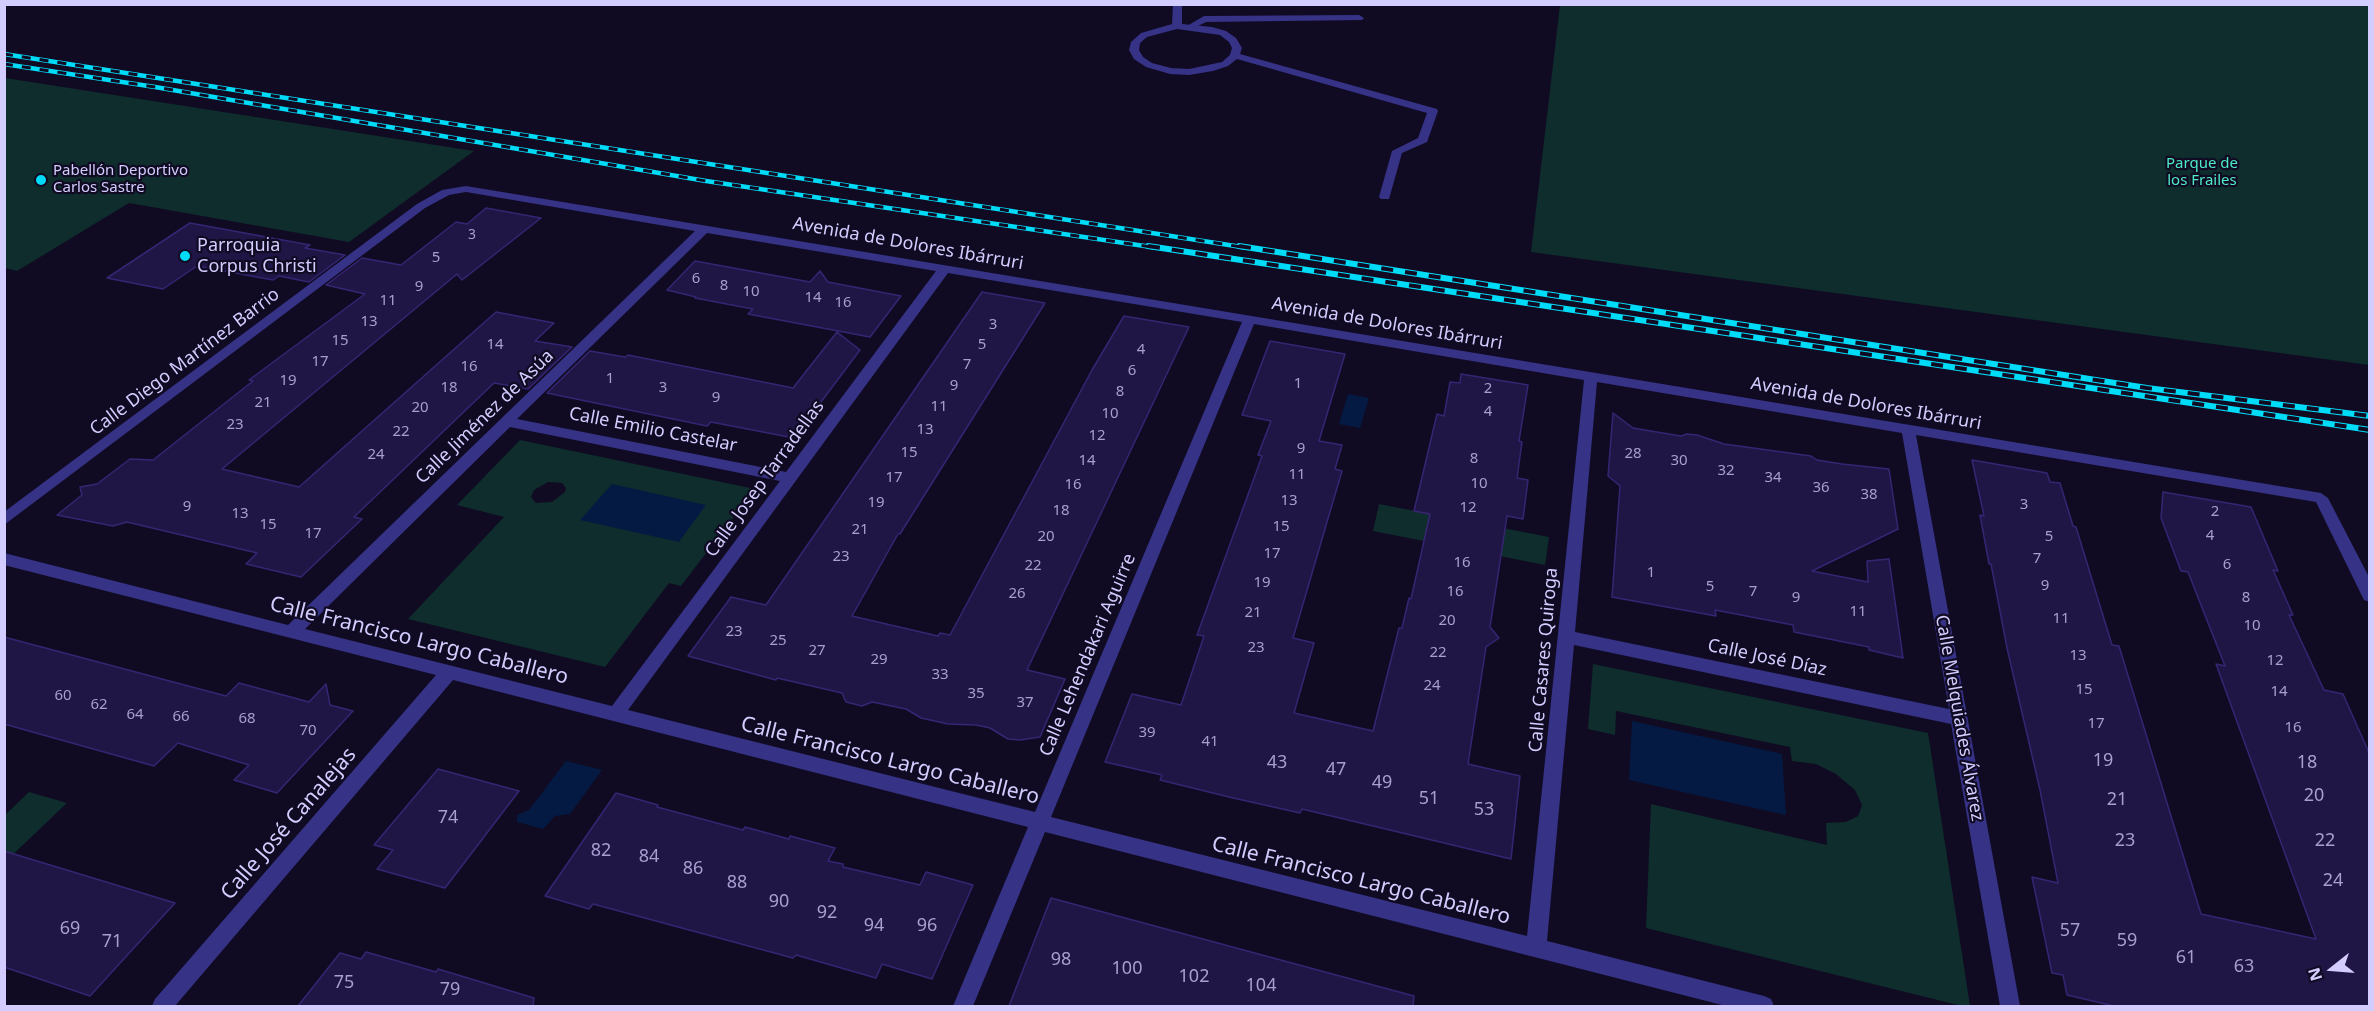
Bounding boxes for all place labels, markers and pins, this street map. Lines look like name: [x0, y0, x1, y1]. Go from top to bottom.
place label: Pabellón Deportivo Carlos Sastre: [53, 162, 188, 197]
marker: Pabellón Deportivo Carlos Sastre: [34, 173, 48, 187]
place label: Parroquia Corpus Christi: [197, 235, 317, 278]
marker: Parroquia Corpus Christi: [178, 249, 192, 263]

